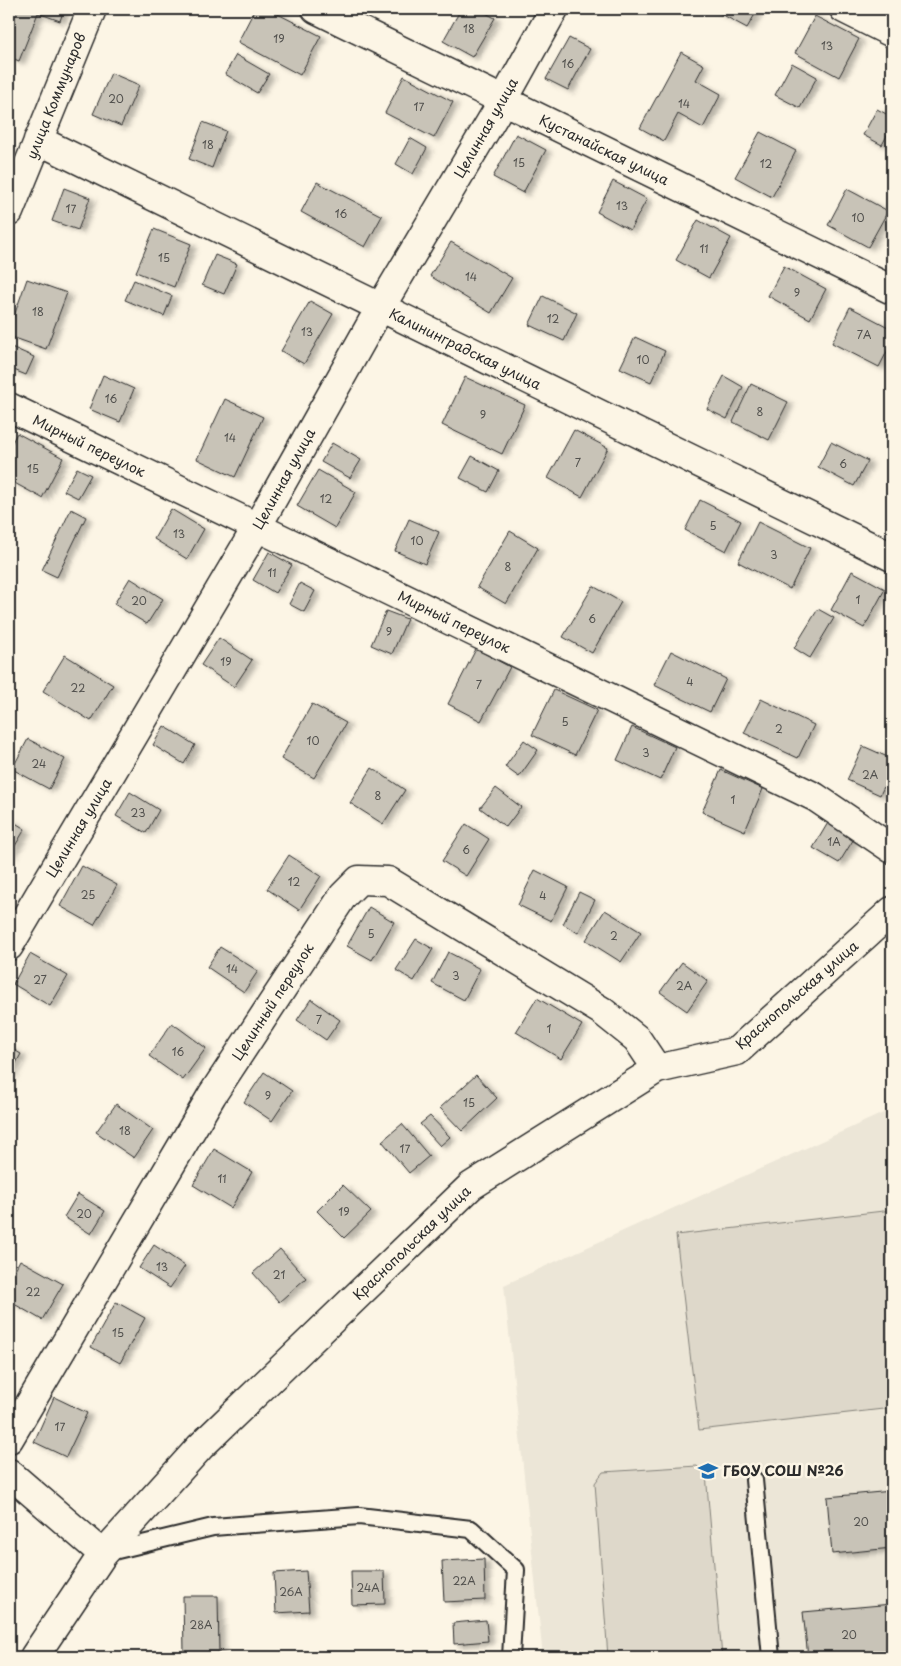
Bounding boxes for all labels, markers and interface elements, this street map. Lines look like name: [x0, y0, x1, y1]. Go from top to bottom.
house number: 18: [463, 20, 475, 37]
street label: улица Коммунаров: [21, 29, 90, 162]
house number: 19: [273, 30, 285, 47]
house number: 13: [821, 37, 833, 54]
house number: 16: [562, 55, 575, 72]
street label: Целинная улица: [448, 74, 523, 182]
house number: 20: [108, 90, 124, 107]
house number: 14: [678, 95, 690, 112]
house number: 17: [414, 98, 425, 115]
street label: Кустанайская улица: [536, 109, 673, 190]
house number: 18: [202, 136, 214, 153]
house number: 15: [513, 154, 525, 171]
house number: 12: [760, 155, 773, 172]
house number: 13: [616, 197, 628, 214]
house number: 17: [66, 200, 77, 217]
house number: 16: [335, 205, 348, 222]
house number: 10: [852, 209, 864, 226]
house number: 11: [699, 240, 709, 257]
house number: 15: [158, 249, 170, 266]
house number: 14: [465, 268, 477, 285]
house number: 9: [794, 284, 800, 301]
house number: 18: [32, 303, 44, 320]
street label: Калининградская улица: [386, 303, 545, 395]
house number: 12: [547, 310, 560, 327]
house number: 13: [301, 323, 313, 340]
house number: 7А: [857, 326, 872, 343]
house number: 10: [637, 351, 649, 368]
house number: 16: [105, 390, 118, 407]
house number: 8: [757, 403, 764, 420]
house number: 9: [480, 406, 486, 423]
street label: Мирный переулок: [29, 409, 150, 482]
street label: Целинная улица: [247, 424, 320, 533]
house number: 14: [224, 429, 236, 446]
house number: 7: [575, 454, 581, 471]
house number: 6: [839, 455, 847, 472]
house number: 15: [27, 460, 39, 477]
house number: 12: [320, 490, 333, 507]
house number: 5: [709, 517, 717, 534]
house number: 13: [173, 525, 185, 542]
house number: 10: [411, 532, 423, 549]
house number: 3: [770, 546, 778, 563]
house number: 8: [505, 558, 512, 575]
house number: 11: [267, 564, 277, 581]
street label: Мирный переулок: [394, 585, 515, 658]
house number: 1: [856, 591, 861, 608]
house number: 20: [131, 592, 147, 609]
house number: 6: [588, 610, 596, 627]
house number: 9: [386, 623, 392, 640]
house number: 19: [220, 653, 232, 670]
house number: 4: [686, 673, 694, 690]
house number: 7: [476, 676, 482, 693]
house number: 22: [71, 679, 85, 696]
house number: 5: [561, 713, 569, 730]
house number: 2: [775, 720, 783, 737]
house number: 10: [307, 732, 319, 749]
house number: 3: [642, 744, 650, 761]
house number: 24: [32, 755, 46, 772]
house number: 2А: [862, 766, 879, 783]
street label: Целинная улица: [41, 774, 117, 881]
house number: 8: [375, 787, 382, 804]
house number: 1: [731, 791, 736, 808]
house number: 23: [131, 804, 145, 821]
house number: 1А: [827, 833, 841, 850]
house number: 6: [462, 841, 470, 858]
house number: 12: [288, 873, 301, 890]
house number: 25: [81, 886, 95, 903]
house number: 4: [539, 887, 547, 904]
house number: 5: [367, 925, 375, 942]
house number: 2: [610, 927, 618, 944]
street label: Краснопольская улица: [731, 935, 863, 1054]
street label: Целинный переулок: [227, 938, 319, 1065]
house number: 14: [226, 960, 238, 977]
house number: 3: [452, 967, 460, 984]
house number: 27: [33, 971, 47, 988]
house number: 2А: [676, 977, 693, 994]
house number: 7: [316, 1011, 322, 1028]
house number: 1: [547, 1020, 552, 1037]
house number: 16: [172, 1043, 185, 1060]
house number: 9: [265, 1087, 271, 1104]
house number: 15: [463, 1094, 475, 1111]
house number: 18: [119, 1122, 131, 1139]
house number: 17: [400, 1140, 411, 1157]
house number: 11: [217, 1170, 227, 1187]
street label: Краснопольская улица: [348, 1181, 475, 1305]
house number: 19: [338, 1203, 350, 1220]
house number: 20: [76, 1205, 92, 1222]
house number: 13: [156, 1258, 168, 1275]
house number: 21: [273, 1266, 285, 1283]
house number: 22: [26, 1283, 40, 1300]
house number: 15: [112, 1324, 124, 1341]
house number: 17: [55, 1418, 66, 1435]
school or university icon: ГБОУ СОШ №26: [697, 1460, 719, 1482]
place label: ГБОУ СОШ №26: [723, 1460, 844, 1481]
house number: 20: [853, 1513, 869, 1530]
house number: 22А: [452, 1572, 476, 1589]
house number: 24А: [356, 1579, 380, 1596]
house number: 26А: [279, 1583, 303, 1600]
house number: 28А: [189, 1616, 213, 1633]
house number: 20: [841, 1626, 857, 1643]

